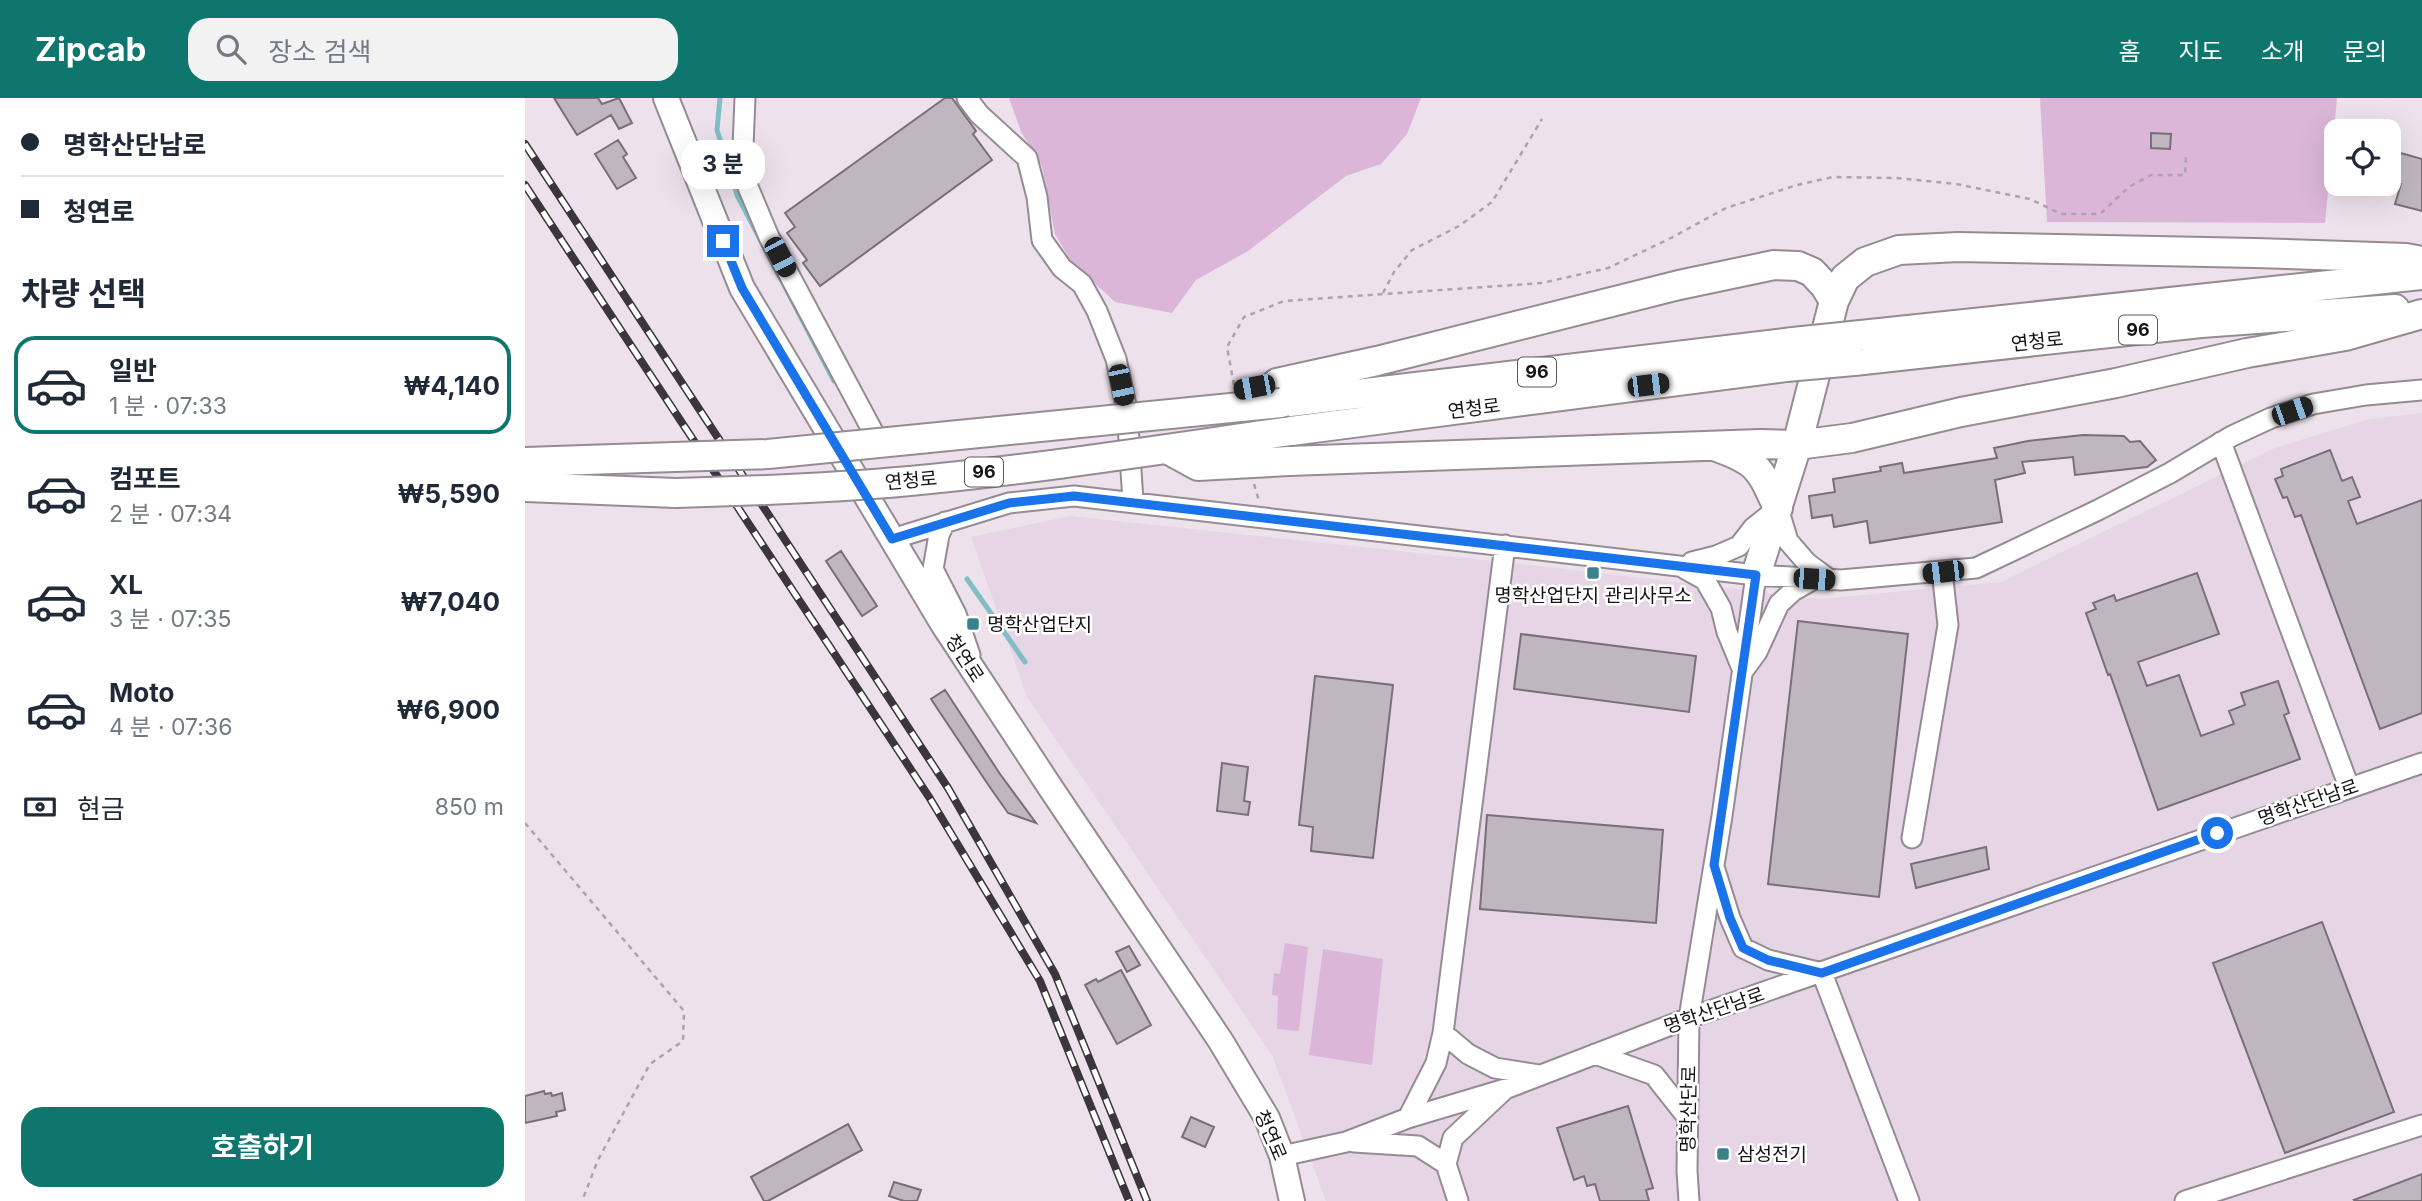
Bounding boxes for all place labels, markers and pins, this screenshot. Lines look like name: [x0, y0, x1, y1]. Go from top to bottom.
marker: 명학산업단지 관리사무소: [1585, 565, 1601, 581]
place label: 명학산업단지 관리사무소: [1494, 584, 1692, 607]
place label: 명학산업단지: [987, 613, 1092, 636]
marker: 명학산업단지: [965, 616, 981, 632]
place label: 삼성전기: [1737, 1143, 1807, 1166]
marker: 삼성전기: [1715, 1146, 1731, 1162]

